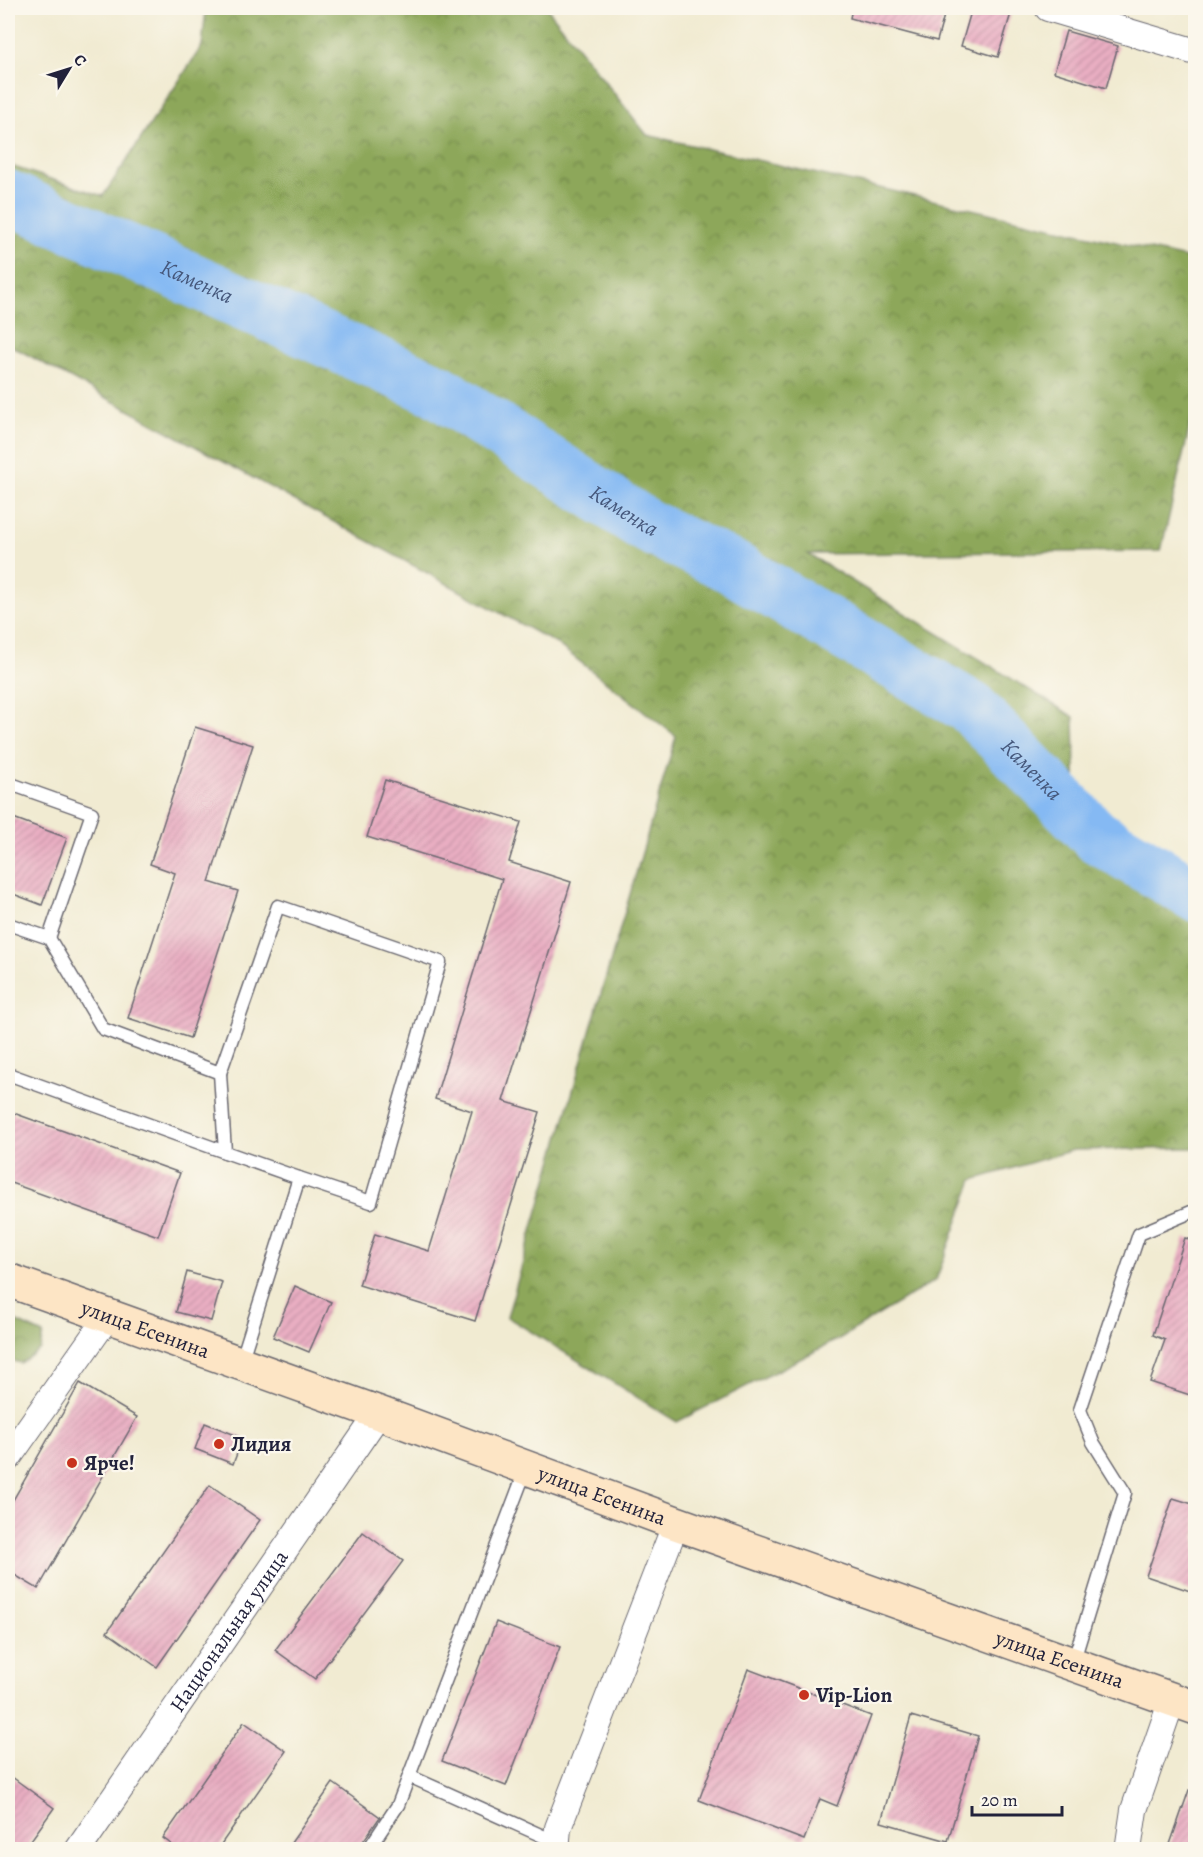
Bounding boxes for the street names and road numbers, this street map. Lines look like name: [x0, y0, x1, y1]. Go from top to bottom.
street label: улица Есенина: [76, 1293, 214, 1365]
street label: улица Есенина: [533, 1459, 670, 1532]
street label: Национальная улица: [163, 1544, 295, 1718]
street label: улица Есенина: [991, 1623, 1128, 1695]

